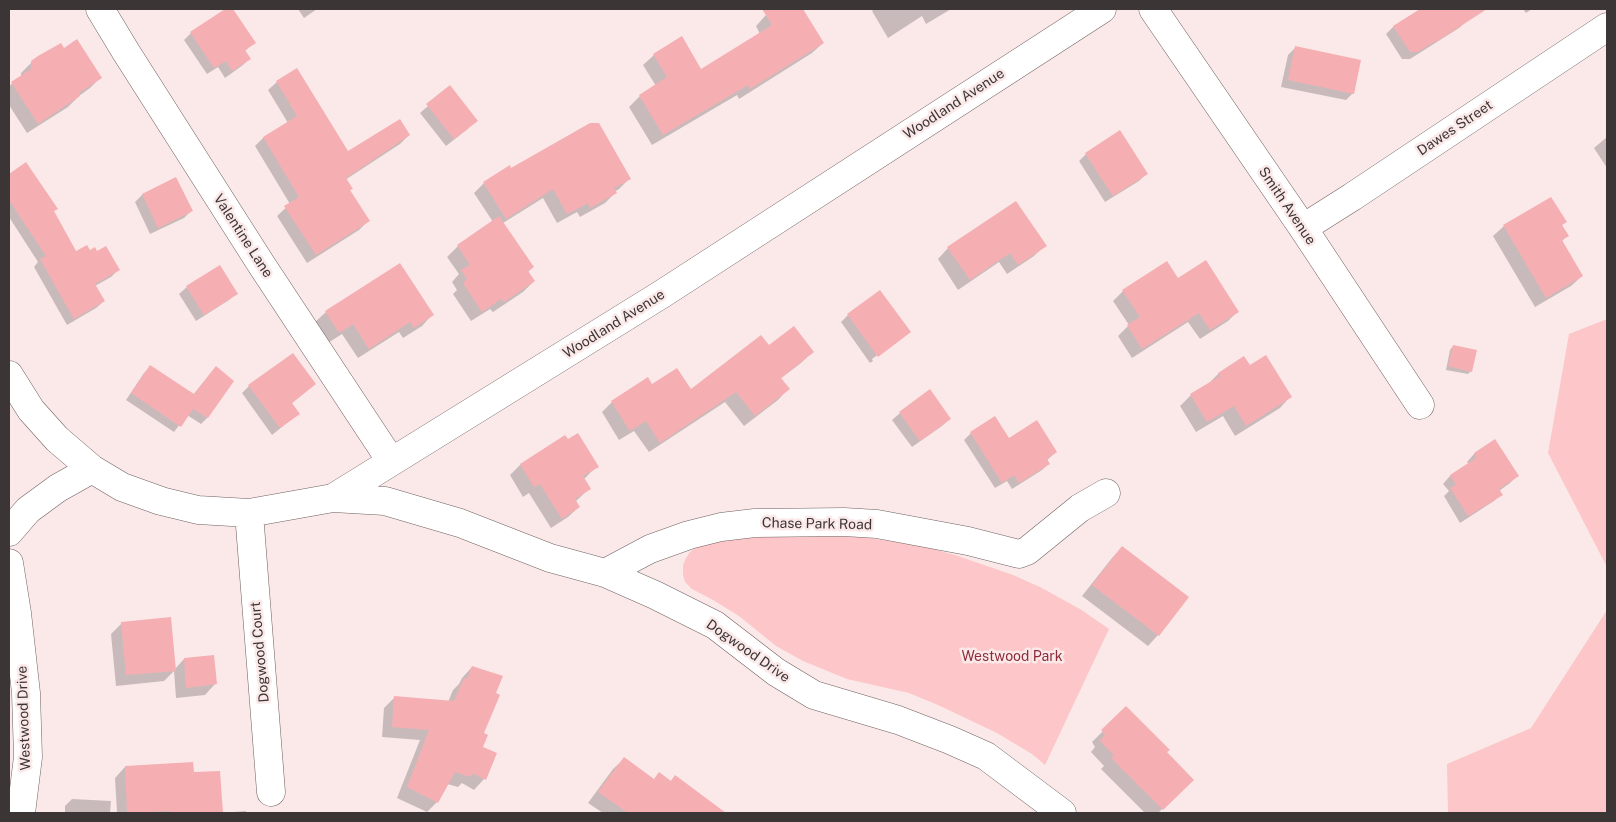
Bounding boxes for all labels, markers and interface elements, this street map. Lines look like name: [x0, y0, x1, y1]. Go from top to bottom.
street label: Woodland Avenue: [900, 65, 1008, 143]
street label: Dawes Street: [1414, 97, 1496, 159]
street label: Smith Avenue: [1255, 164, 1319, 248]
street label: Valentine Lane: [210, 191, 276, 281]
street label: Woodland Avenue: [560, 286, 668, 362]
street label: Chase Park Road: [762, 515, 872, 533]
street label: Dogwood Court: [247, 601, 273, 703]
street label: Dogwood Drive: [703, 616, 793, 686]
park label: Westwood Park: [961, 649, 1063, 665]
street label: Westwood Drive: [14, 665, 34, 771]

